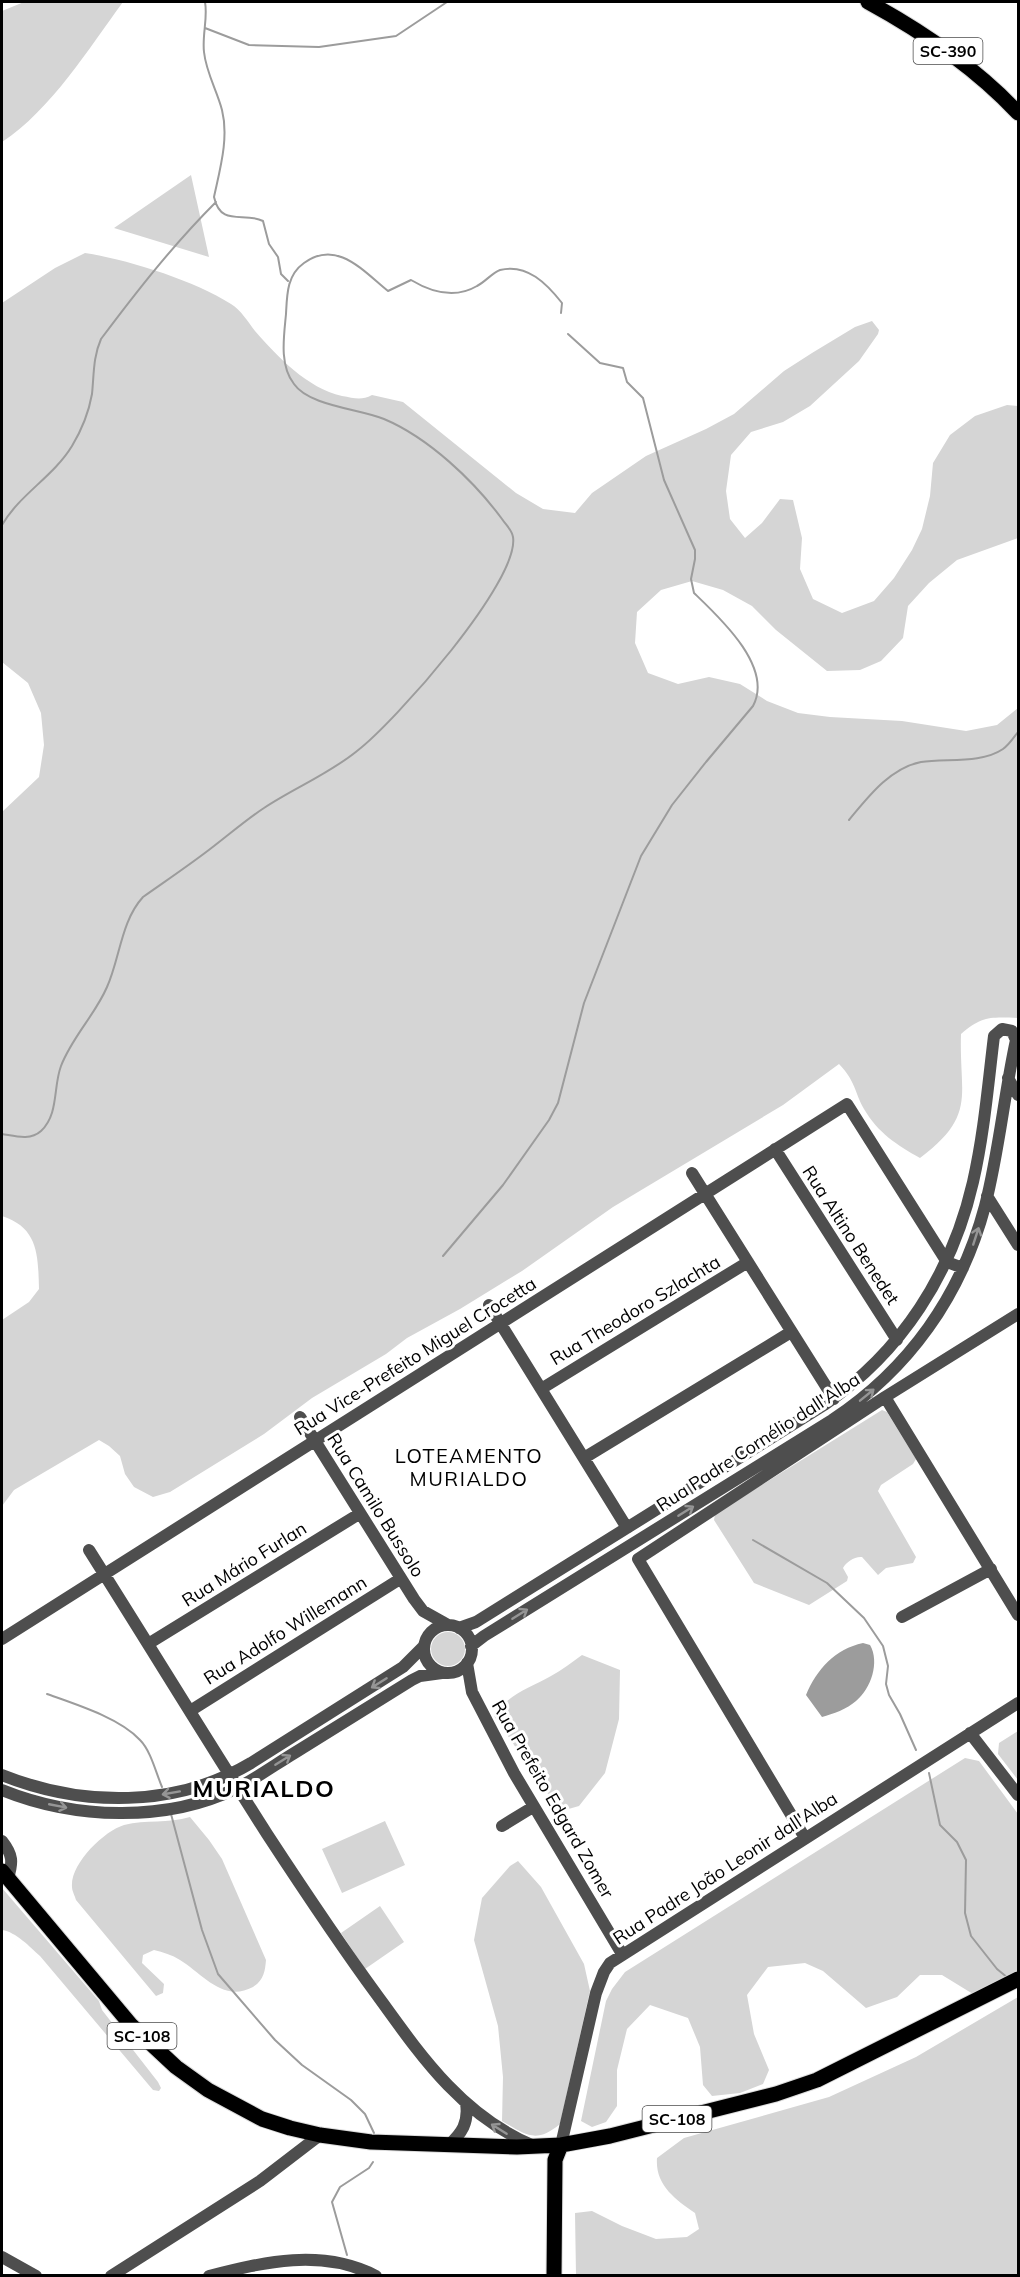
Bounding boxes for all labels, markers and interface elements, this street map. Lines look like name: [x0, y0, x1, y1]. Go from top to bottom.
road number: SC-390: [914, 38, 982, 64]
street label: Rua Altino Benedet: [797, 1161, 905, 1309]
one-way arrow: [971, 1227, 982, 1246]
street label: Rua Theodoro Szlachta: [546, 1250, 724, 1370]
street label: Rua Vice-Prefeito Miguel Crocetta: [290, 1272, 540, 1440]
street label: Rua Padre Cornélio dall'Alba: [652, 1368, 864, 1516]
one-way arrow: [859, 1388, 875, 1401]
street label: Rua Camilo Bussolo: [322, 1429, 430, 1581]
district label: LOTEAMENTO MURIALDO: [395, 1443, 543, 1491]
one-way arrow: [677, 1505, 694, 1517]
street label: Rua Mário Furlan: [177, 1516, 311, 1612]
street label: Rua Adolfo Willemann: [199, 1570, 371, 1690]
one-way arrow: [511, 1607, 528, 1619]
one-way arrow: [371, 1677, 388, 1689]
street label: Rua Prefeito Edgard Zomer: [487, 1696, 619, 1903]
one-way arrow: [274, 1753, 291, 1765]
district label: MURIALDO: [193, 1773, 335, 1803]
street label: Rua Padre João Leonir dall'Alba: [608, 1787, 842, 1949]
one-way arrow: [162, 1788, 181, 1799]
one-way arrow: [47, 1801, 67, 1812]
road number: SC-108: [108, 2023, 176, 2049]
road number: SC-108: [642, 2106, 712, 2132]
one-way arrow: [491, 2122, 508, 2134]

